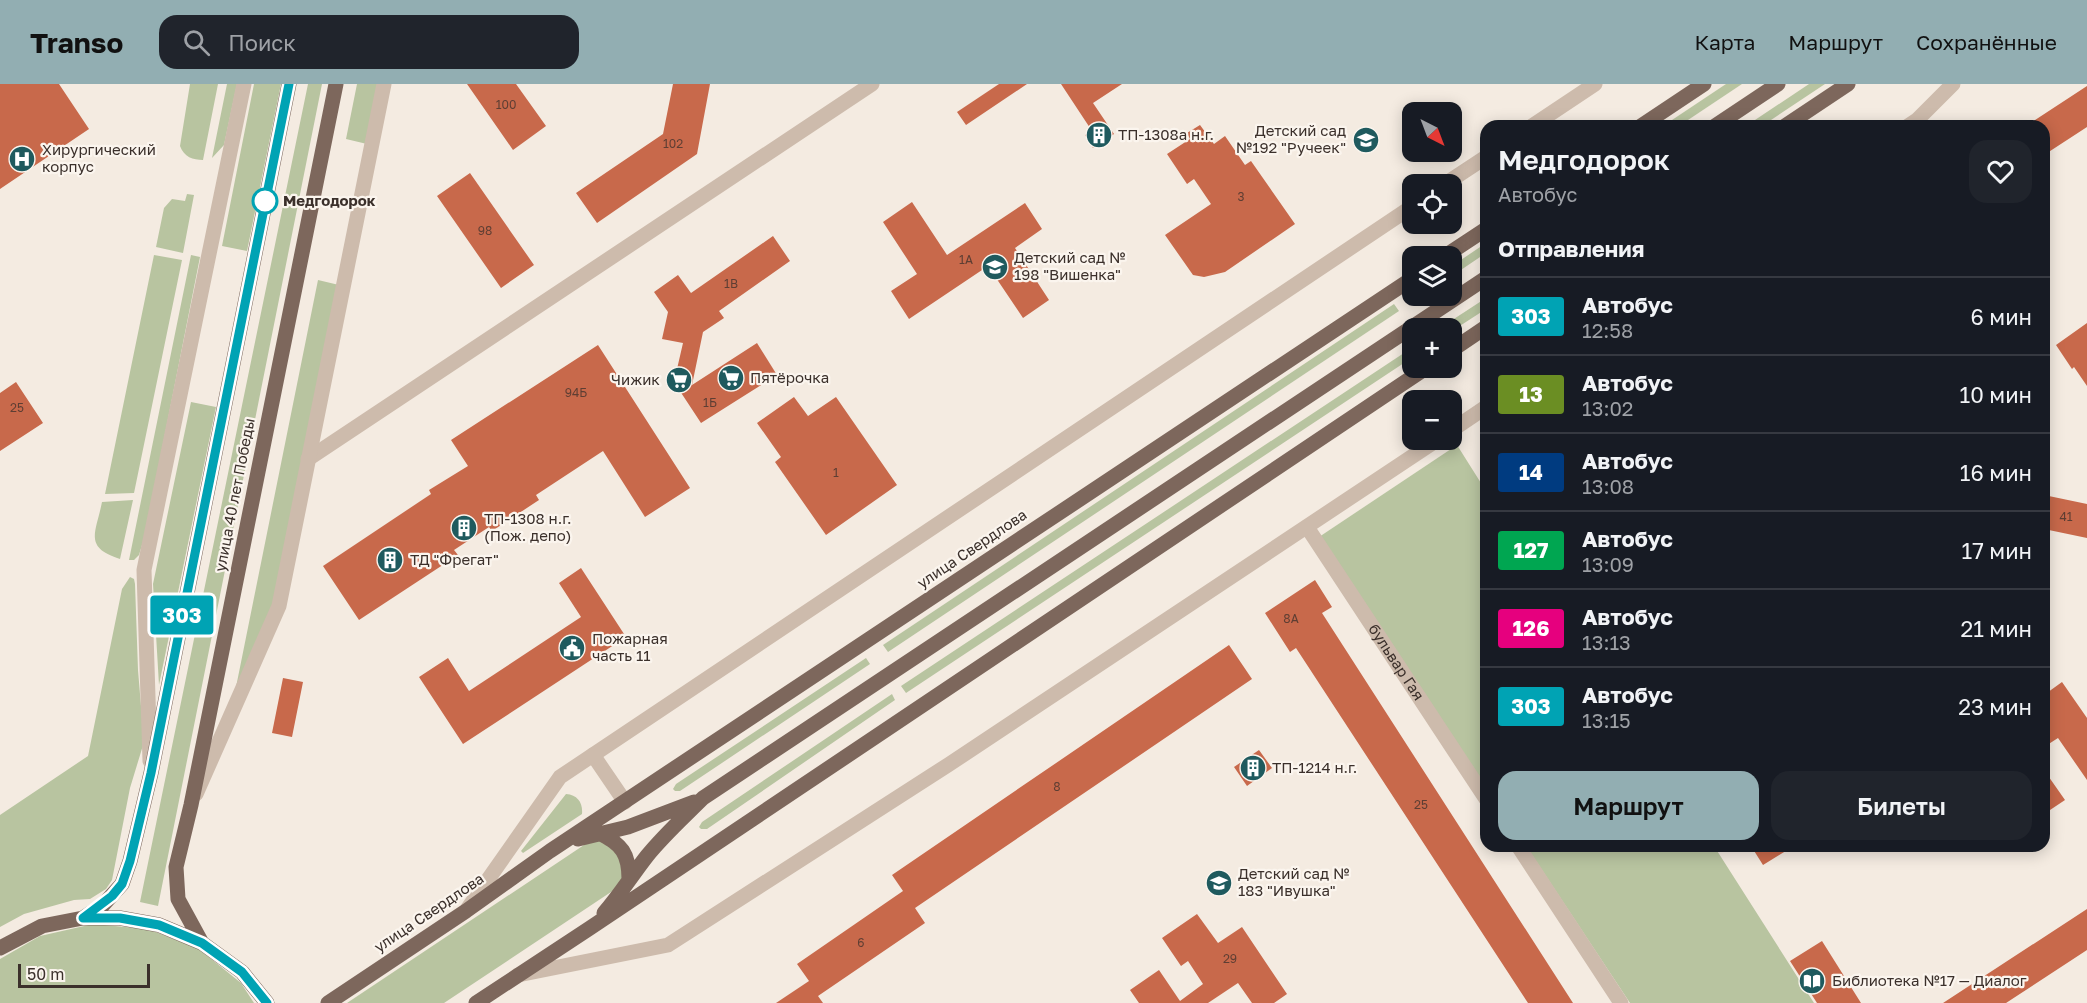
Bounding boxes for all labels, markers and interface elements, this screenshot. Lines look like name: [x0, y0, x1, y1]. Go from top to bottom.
search box: [159, 15, 579, 69]
text: Transo: [30, 26, 123, 59]
icon: search: [180, 26, 213, 59]
text: Поиск: [228, 29, 296, 56]
text: Карта: [1694, 29, 1755, 55]
text: Маршрут: [1788, 29, 1883, 55]
text: Сохранённые: [1916, 29, 2057, 55]
house number: 100: [496, 97, 516, 112]
north arrow: [1402, 102, 1462, 162]
map controls: [1402, 102, 1462, 450]
building icon: ТП-1308а н.г.: [1084, 120, 1114, 150]
place label: Детский сад №192 "Ручеек": [1236, 121, 1346, 156]
place label: ТП-1308а н.г.: [1118, 125, 1214, 143]
school or university icon: Детский сад №192 "Ручеек": [1351, 125, 1381, 155]
house number: 102: [663, 136, 683, 151]
place label: Хирургический корпус: [42, 140, 156, 175]
button: heart: [1969, 140, 2032, 203]
text: Медгодорок: [1498, 143, 1670, 176]
hospital icon: Хирургический корпус: [7, 144, 37, 174]
button: locate: [1402, 174, 1462, 234]
text: Автобус: [1498, 182, 1577, 206]
marker: Медгодорок: [252, 188, 278, 214]
house number: 3: [1237, 189, 1245, 204]
place label: Медгодорок: [283, 191, 376, 209]
house number: 98: [478, 223, 492, 238]
text: Отправления: [1498, 235, 1644, 262]
button: layers: [1402, 246, 1462, 306]
place label: Детский сад № 198 "Вишенка": [1014, 248, 1125, 283]
house number: 1А: [959, 252, 973, 267]
school or university icon: Детский сад № 198 "Вишенка": [980, 252, 1010, 282]
house number: 1В: [724, 276, 738, 291]
text: Автобус: [1582, 291, 1673, 318]
text: 303: [1511, 303, 1551, 329]
text: 6 мин: [1971, 303, 2032, 330]
button: +: [1402, 318, 1462, 378]
text: 12:58: [1582, 318, 1633, 342]
supermarket icon: Пятёрочка: [716, 363, 746, 393]
supermarket icon: Чижик: [664, 365, 694, 395]
place label: Пятёрочка: [750, 368, 829, 386]
text: Автобус: [1582, 369, 1673, 396]
place label: Чижик: [611, 370, 660, 388]
text: 13: [1519, 381, 1543, 407]
text: 10 мин: [1960, 381, 2032, 408]
house number: 94Б: [565, 385, 587, 400]
button: −: [1402, 390, 1462, 450]
house number: 1Б: [703, 395, 717, 410]
text: 13:02: [1582, 396, 1633, 420]
house number: 25: [10, 400, 24, 415]
street label: улица 40 лет Победы: [210, 416, 258, 573]
text: Автобус: [1582, 447, 1673, 474]
text: 14: [1519, 459, 1543, 485]
text: 16 мин: [1960, 459, 2032, 486]
house number: 1: [833, 465, 839, 480]
text: 13:08: [1582, 474, 1634, 498]
street label: улица Свердлова: [913, 505, 1030, 591]
place label: ТП-1308 н.г. (Пож. депо): [484, 509, 572, 544]
house number: 41: [2059, 509, 2073, 524]
building icon: ТП-1308 н.г. (Пож. депо): [449, 513, 479, 543]
text: Автобус: [1582, 525, 1673, 552]
text: 127: [1513, 537, 1549, 563]
text: 17 мин: [1961, 537, 2032, 564]
building icon: ТД "Фрегат": [375, 545, 405, 575]
place label: ТД "Фрегат": [410, 550, 499, 568]
text: 13:09: [1582, 552, 1634, 576]
line badge: 303: [148, 596, 216, 634]
text: 303: [162, 602, 202, 628]
text: Автобус: [1582, 603, 1673, 630]
house number: 8А: [1283, 611, 1299, 626]
text: 126: [1513, 615, 1549, 641]
text: 21 мин: [1960, 615, 2032, 642]
street label: бульвар Гая: [1365, 620, 1428, 703]
place label: Пожарная часть 11: [592, 629, 668, 664]
text: 13:13: [1582, 630, 1631, 654]
public building icon: Пожарная часть 11: [557, 633, 587, 663]
text: Автобус: [1582, 681, 1673, 708]
text: 303: [1511, 693, 1551, 719]
text: 23 мин: [1958, 693, 2032, 720]
text: 13:15: [1582, 708, 1631, 732]
building icon: ТП-1214 н.г.: [1238, 753, 1268, 783]
place label: ТП-1214 н.г.: [1272, 758, 1357, 776]
button: Маршрут: [1498, 771, 1759, 840]
button: Билеты: [1771, 771, 2032, 840]
house number: 8: [1053, 779, 1061, 794]
house number: 25: [1414, 797, 1428, 812]
place label: Детский сад № 183 "Ивушка": [1238, 864, 1349, 899]
school or university icon: Детский сад № 183 "Ивушка": [1204, 868, 1234, 898]
street label: улица Свердлова: [370, 869, 487, 955]
house number: 6: [857, 935, 865, 950]
house number: 29: [1223, 951, 1237, 966]
scale bar: [18, 961, 150, 988]
text: 50 m: [27, 964, 64, 984]
library icon: Библиотека №17 — Диалог: [1797, 966, 1827, 996]
place label: Библиотека №17 — Диалог: [1832, 971, 2027, 989]

